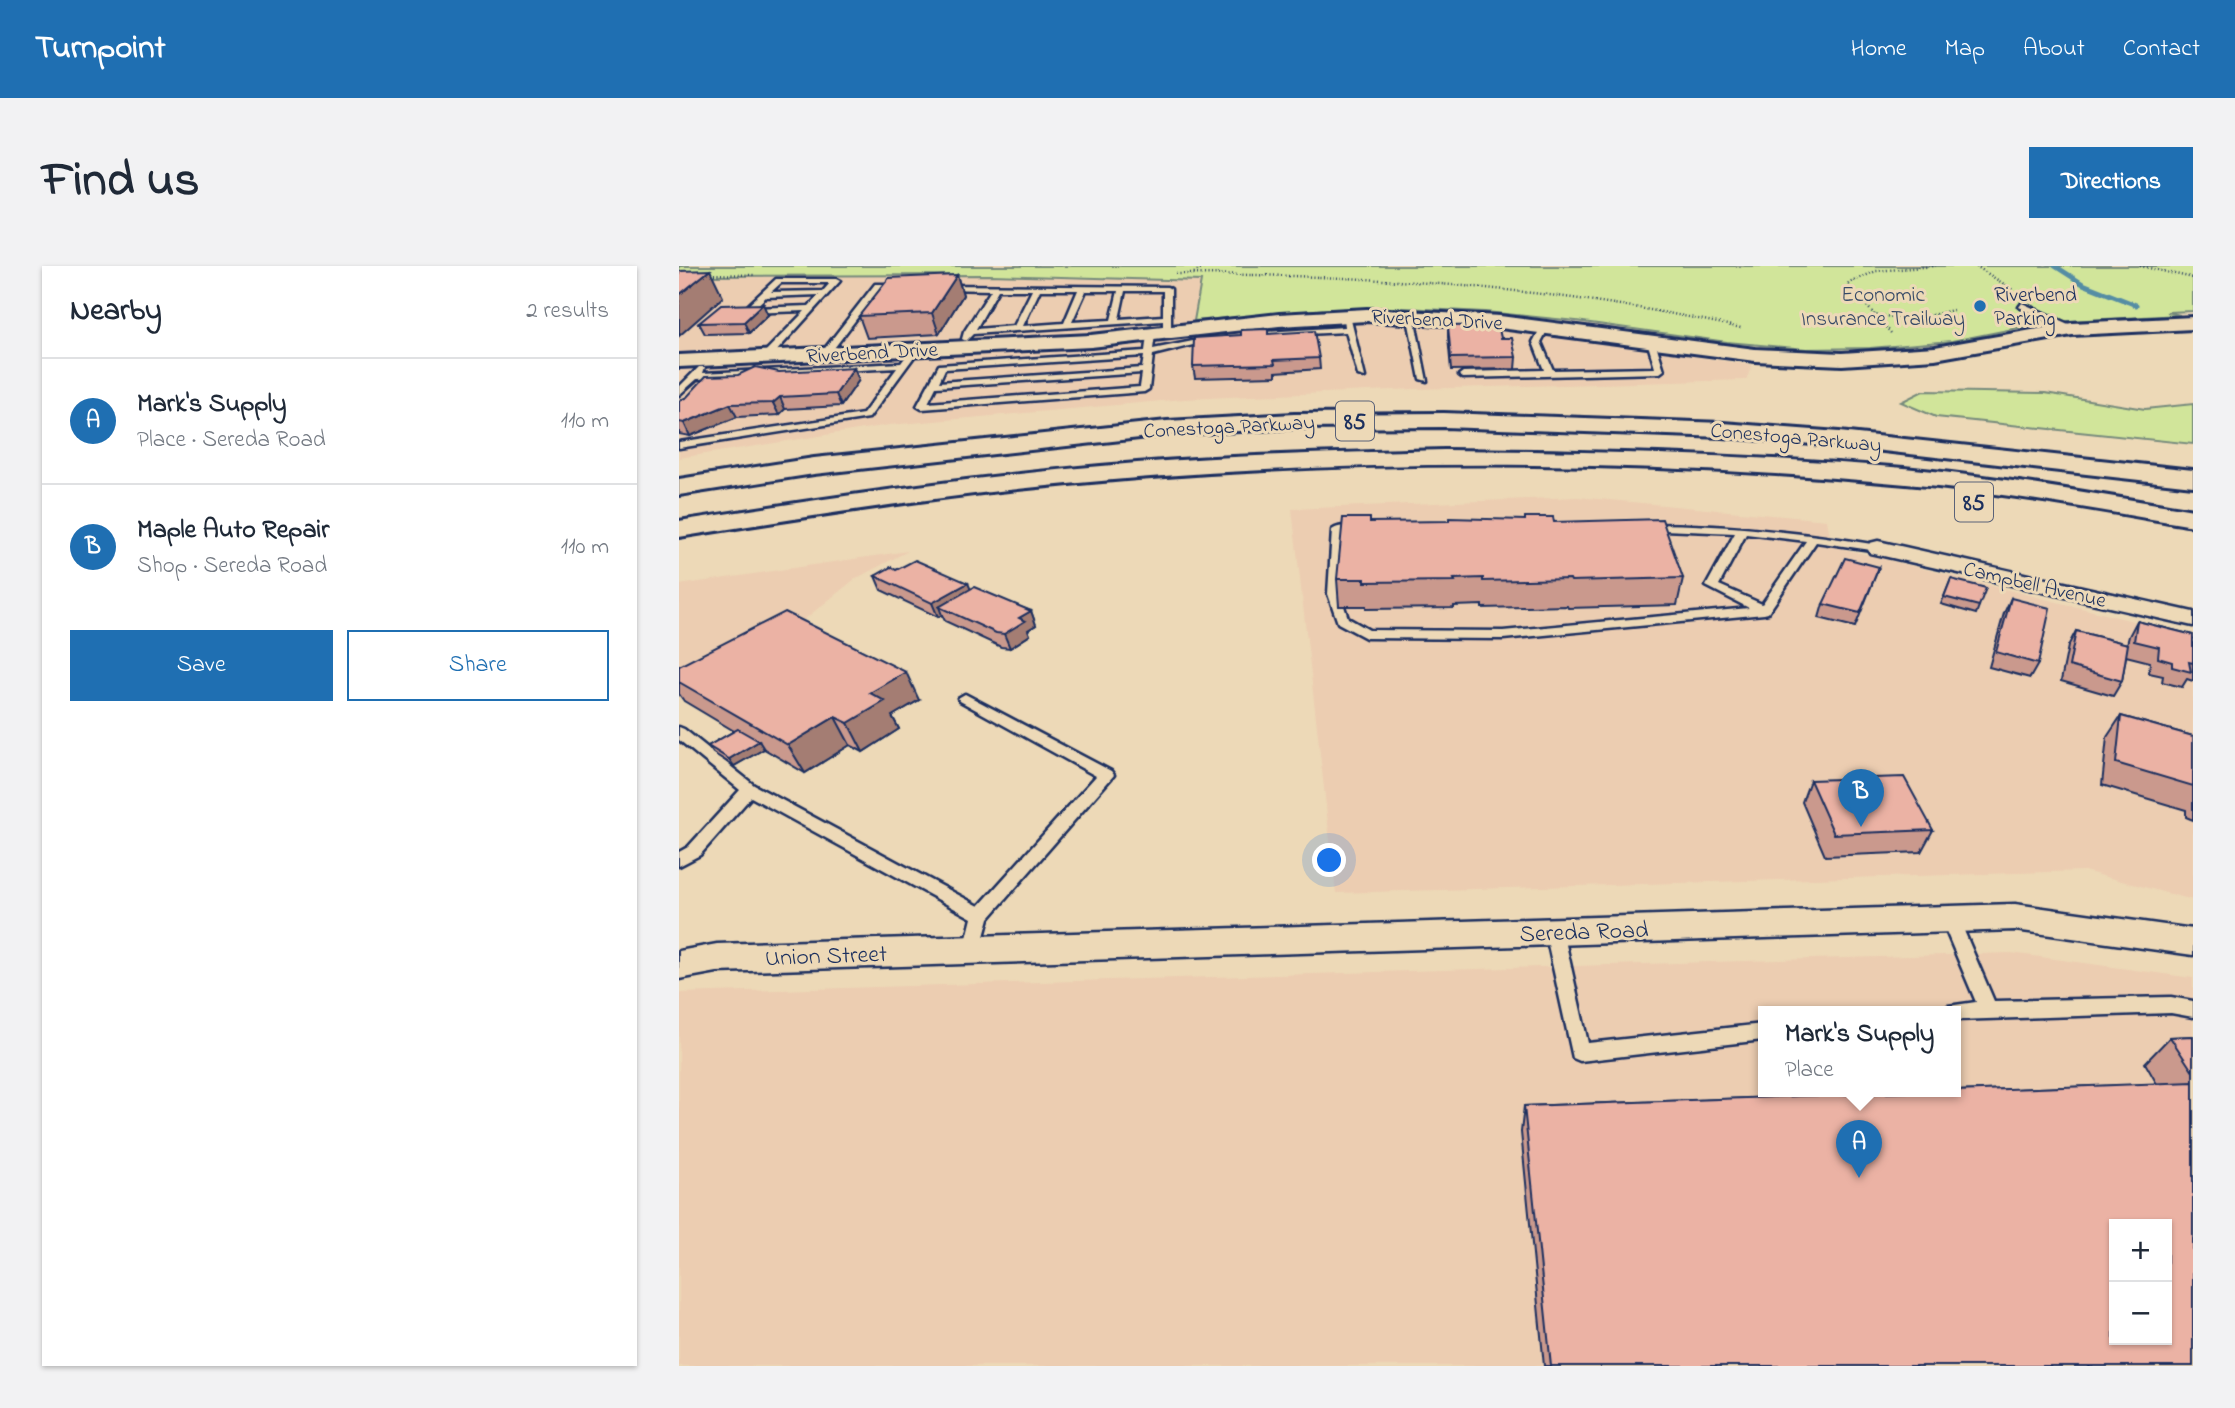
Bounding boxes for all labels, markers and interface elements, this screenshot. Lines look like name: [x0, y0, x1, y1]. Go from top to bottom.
text: Turnpoint: [35, 25, 166, 73]
text: Home: [1851, 32, 1907, 67]
text: Map: [1945, 32, 1985, 67]
text: About: [2023, 32, 2085, 67]
text: Contact: [2123, 32, 2200, 67]
text: Find us: [42, 146, 199, 218]
button: Directions: [2029, 147, 2193, 218]
park label: Economic Insurance Trailway: [1801, 281, 1965, 337]
place label: Riverbend Parking: [1994, 281, 2077, 337]
text: Nearby: [70, 290, 162, 334]
text: 2 results: [526, 295, 609, 328]
marker: Riverbend Parking: [1972, 298, 1988, 314]
street label: Riverbend Drive: [1370, 303, 1504, 339]
street label: Riverbend Drive: [806, 336, 939, 372]
text: Mark's Supply: [137, 386, 287, 424]
road number: 85: [1336, 402, 1374, 440]
text: A: [86, 405, 100, 438]
text: 110 m: [561, 405, 609, 438]
street label: Conestoga Parkway: [1143, 409, 1316, 449]
street label: Conestoga Parkway: [1709, 417, 1883, 463]
text: Place · Sereda Road: [137, 424, 326, 457]
road number: 85: [1955, 482, 1993, 522]
text: Maple Auto Repair: [137, 512, 329, 550]
text: B: [85, 531, 101, 564]
text: 110 m: [561, 531, 609, 564]
text: Shop · Sereda Road: [137, 550, 327, 583]
street label: Campbell Avenue: [1960, 555, 2109, 617]
button: Save: [70, 630, 333, 701]
button: Share: [347, 630, 609, 701]
pin: B: [1838, 769, 1884, 827]
your location: [1312, 843, 1346, 877]
street label: Sereda Road: [1519, 914, 1650, 953]
street label: Union Street: [764, 938, 888, 977]
popup: [1758, 1006, 1961, 1097]
text: Mark's Supply: [1785, 1016, 1934, 1054]
text: Place: [1785, 1054, 1833, 1087]
pin: A: [1836, 1120, 1882, 1178]
map controls: [2109, 1219, 2172, 1345]
button: +: [2109, 1219, 2172, 1282]
button: −: [2109, 1282, 2172, 1345]

